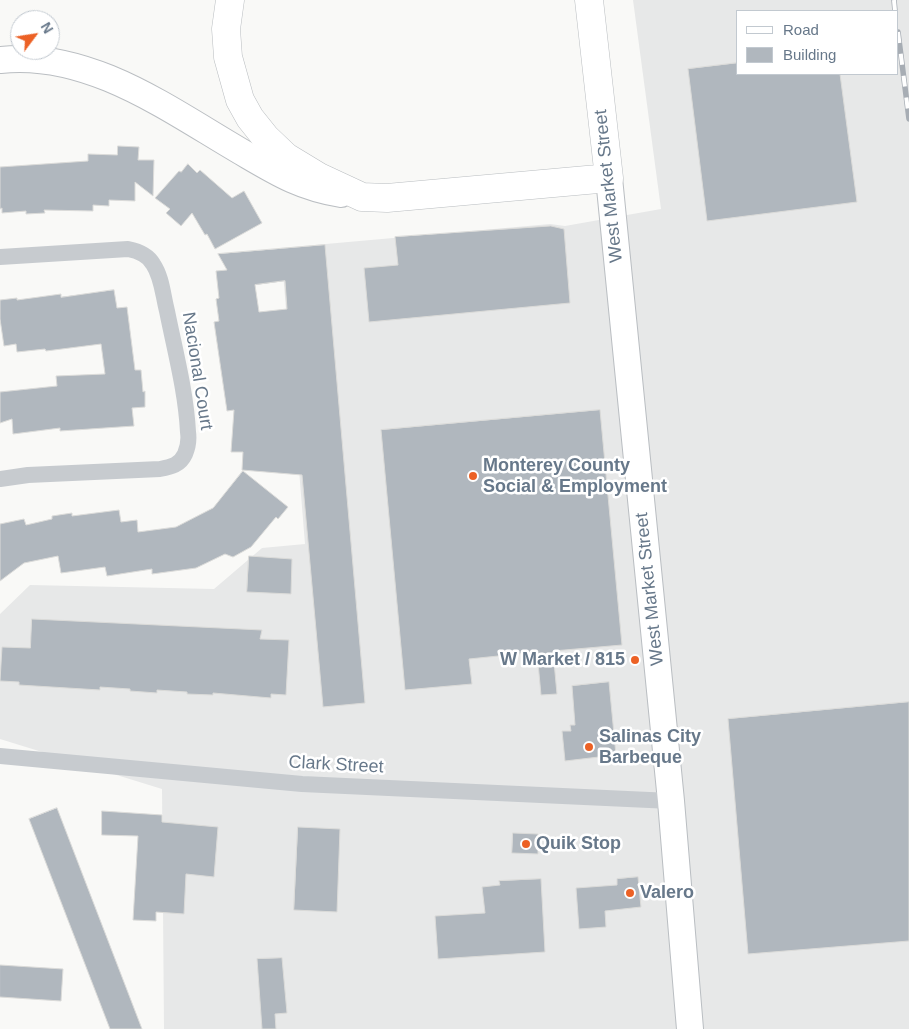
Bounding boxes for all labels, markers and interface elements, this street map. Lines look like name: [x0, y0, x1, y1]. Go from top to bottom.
north arrow: [10, 10, 60, 60]
legend: [736, 10, 899, 75]
text: N: [38, 19, 56, 36]
text: Road: [783, 21, 819, 38]
text: Building: [783, 46, 836, 63]
street label: West Market Street: [590, 108, 628, 264]
street label: Nacional Court: [177, 311, 217, 431]
place label: Monterey County Social & Employment: [483, 455, 667, 498]
marker: Monterey County Social & Employment: [467, 470, 479, 482]
street label: West Market Street: [631, 511, 669, 667]
place label: W Market / 815: [500, 649, 625, 671]
marker: W Market / 815: [629, 654, 641, 666]
place label: Salinas City Barbeque: [599, 726, 701, 769]
marker: Salinas City Barbeque: [583, 741, 595, 753]
street label: Clark Street: [288, 752, 384, 778]
place label: Quik Stop: [536, 833, 621, 855]
marker: Quik Stop: [520, 838, 532, 850]
place label: Valero: [640, 882, 694, 904]
marker: Valero: [624, 887, 636, 899]

